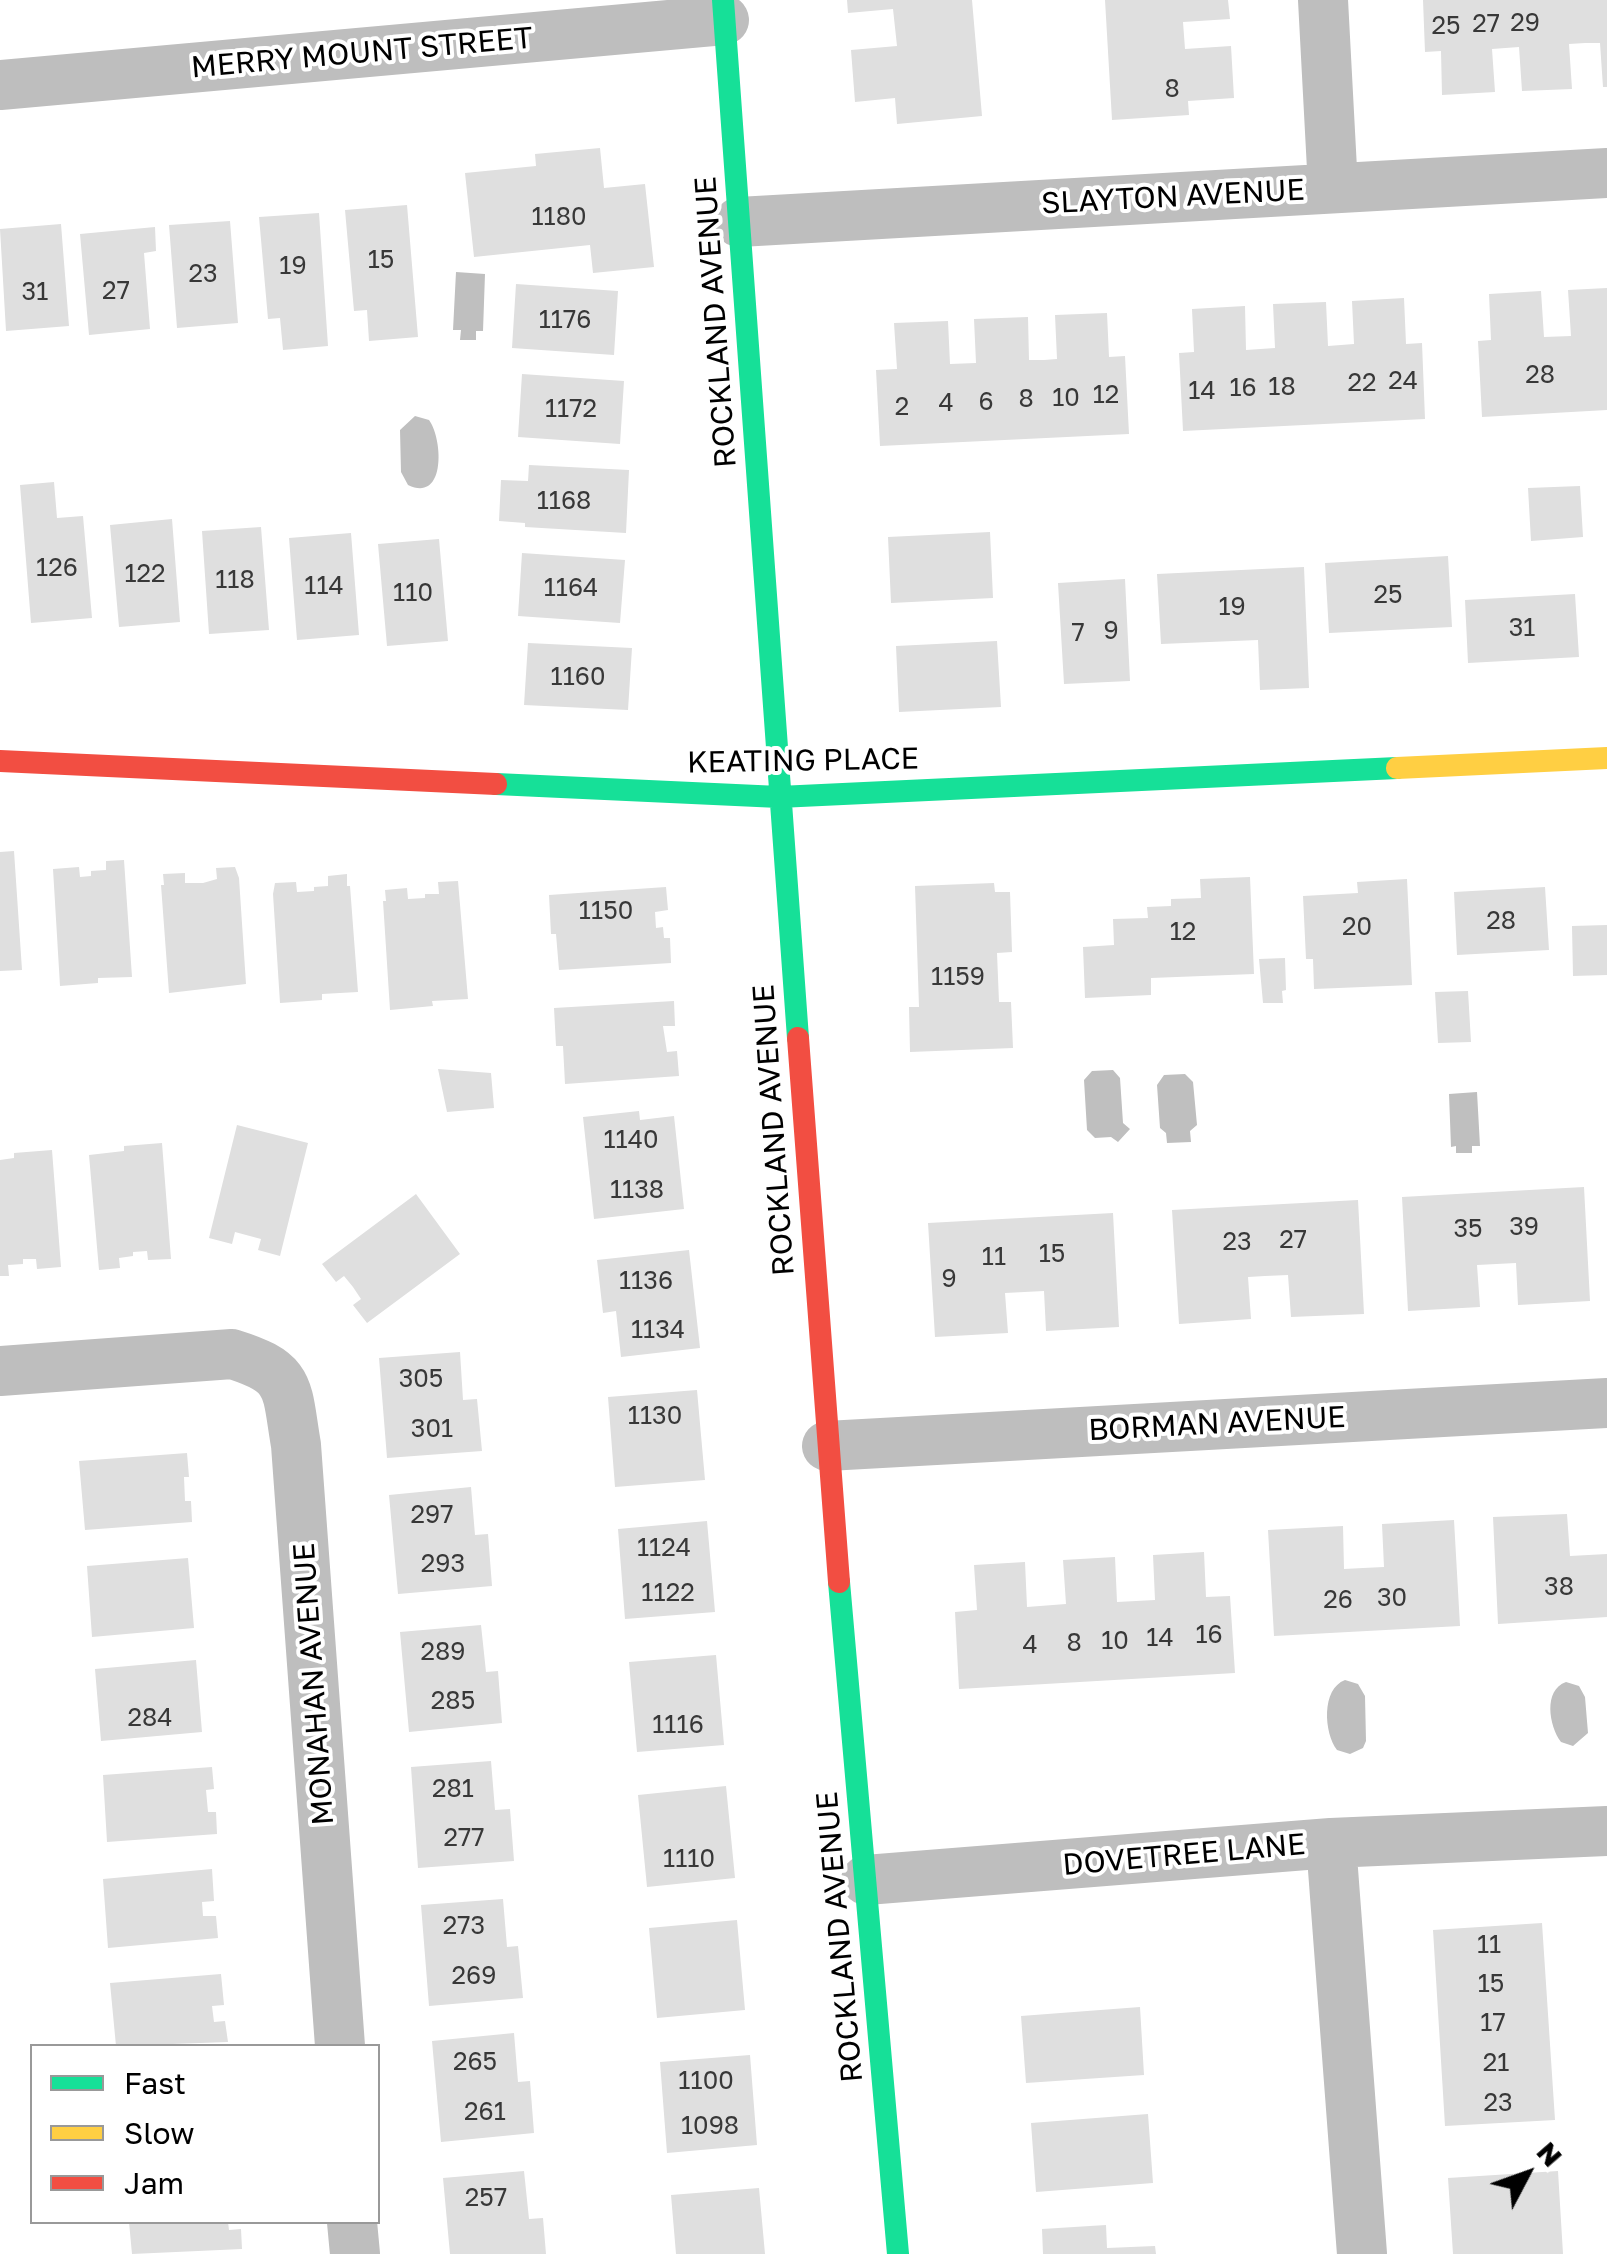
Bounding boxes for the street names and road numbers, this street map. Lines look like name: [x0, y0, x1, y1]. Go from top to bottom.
street label: MERRY MOUNT STREET: [190, 20, 534, 86]
street label: SLAYTON AVENUE: [1040, 172, 1306, 222]
street label: ROCKLAND AVENUE: [688, 175, 744, 469]
street label: KEATING PLACE: [687, 741, 919, 781]
street label: ROCKLAND AVENUE: [746, 983, 802, 1277]
street label: BORMAN AVENUE: [1087, 1399, 1347, 1449]
street label: MONAHAN AVENUE: [286, 1542, 342, 1826]
street label: ROCKLAND AVENUE: [809, 1790, 871, 2084]
street label: DOVETREE LANE: [1061, 1826, 1307, 1884]

